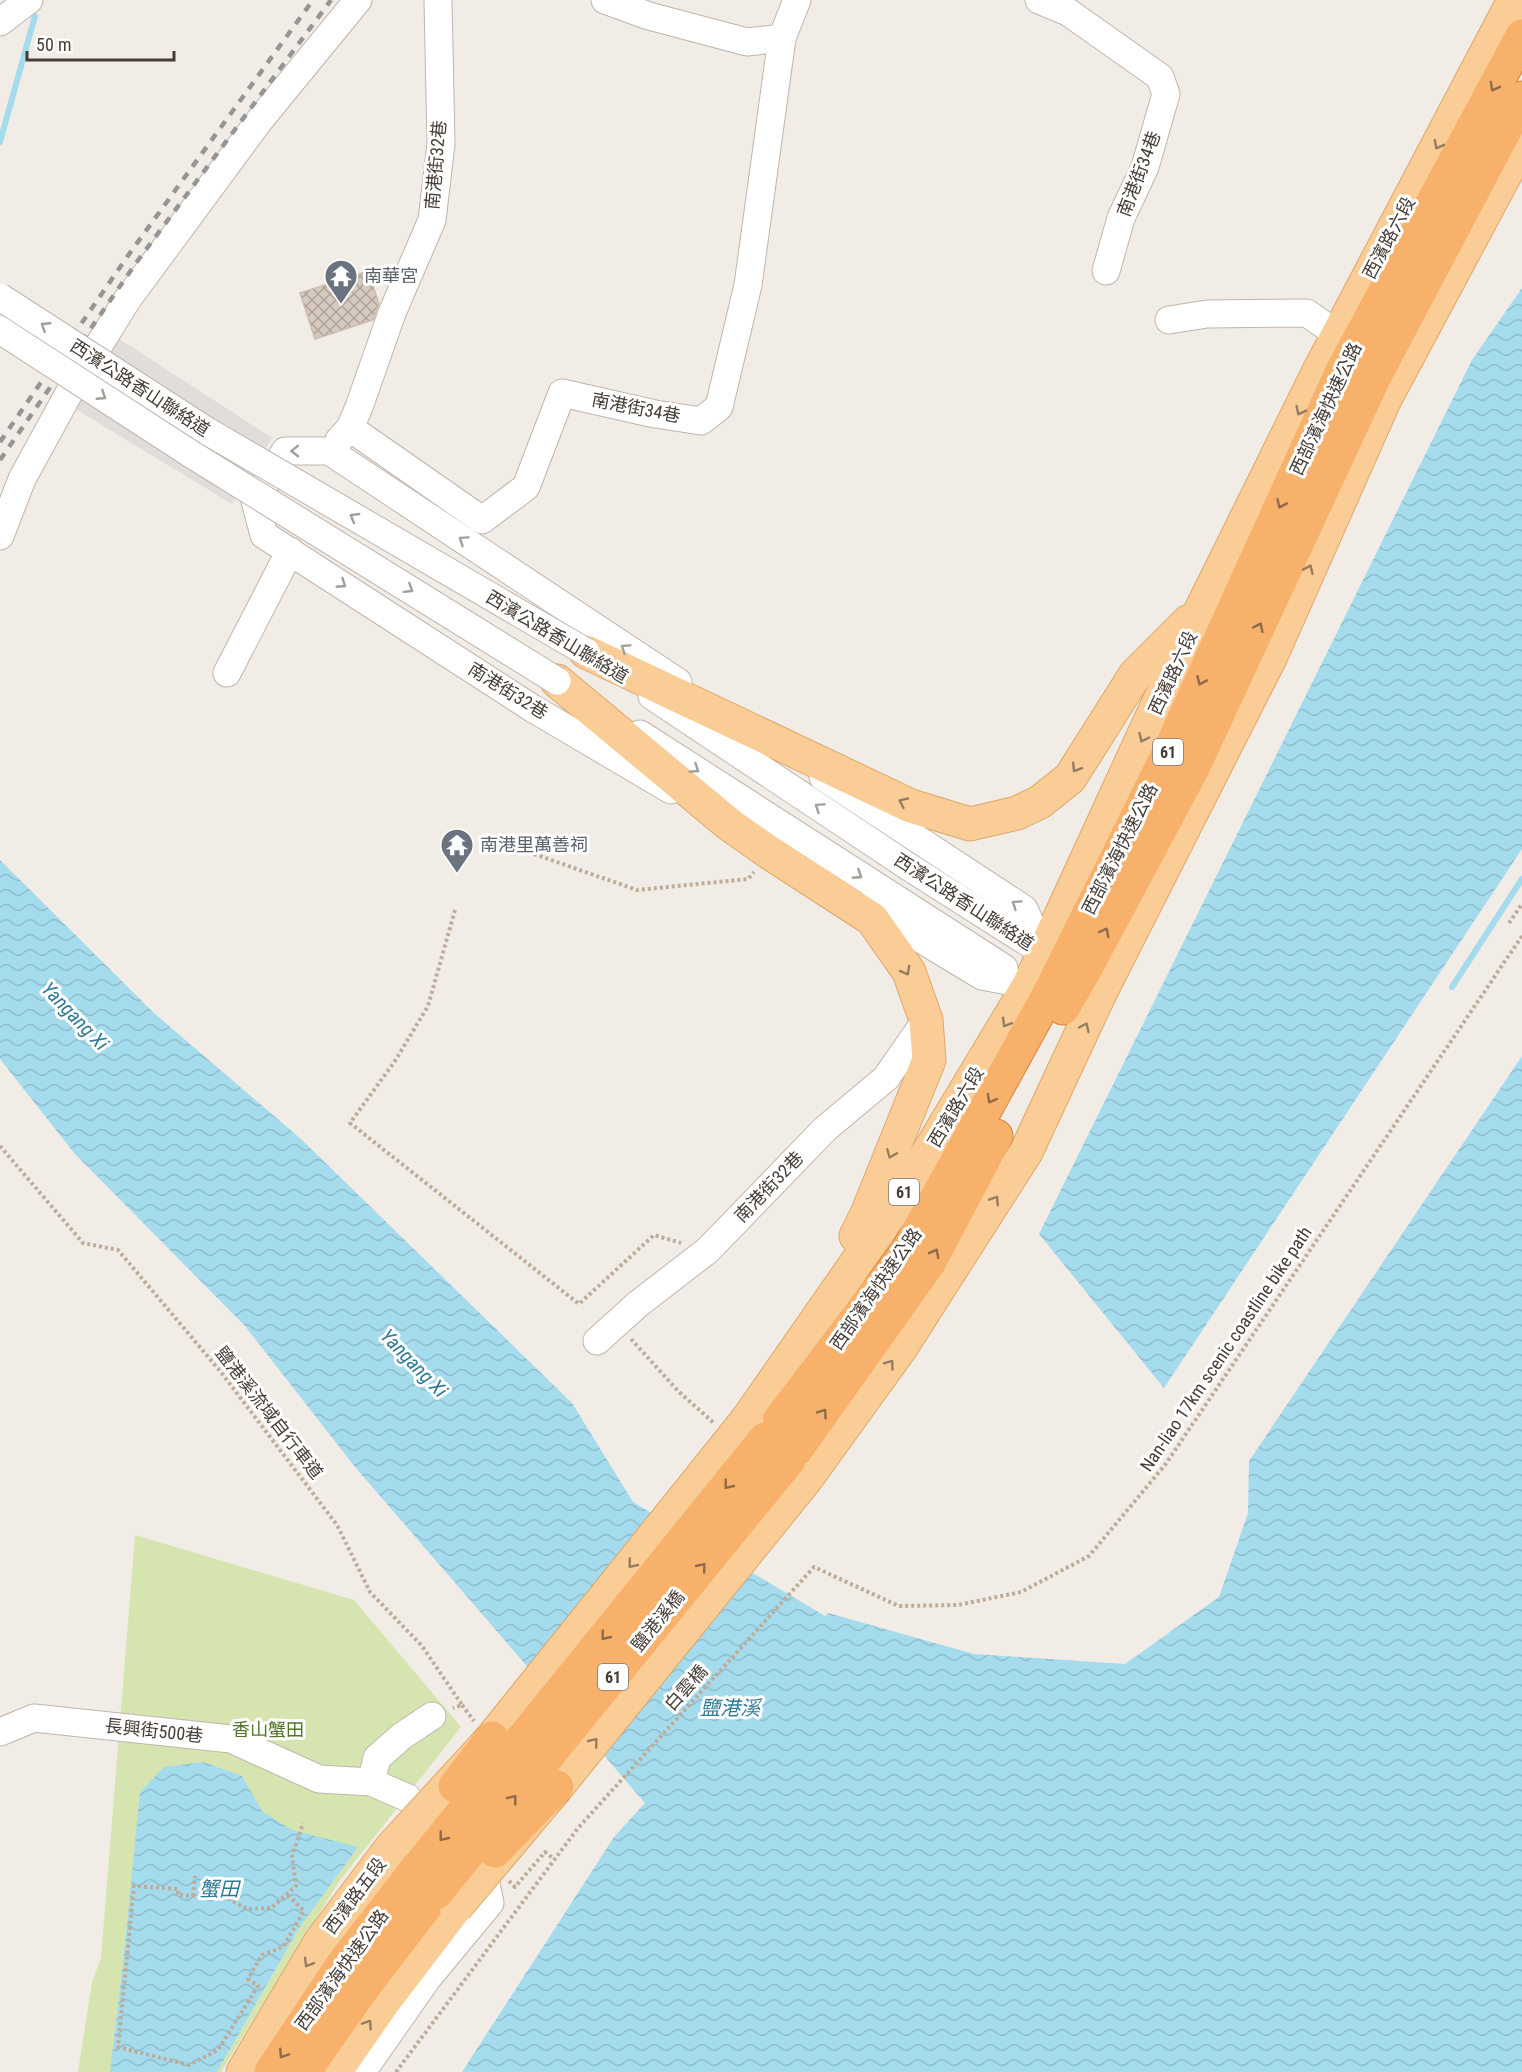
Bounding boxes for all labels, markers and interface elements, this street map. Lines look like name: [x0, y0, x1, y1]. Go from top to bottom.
scale bar: [27, 24, 174, 62]
text: 50 m: [36, 34, 71, 55]
one-way arrow: [1490, 81, 1501, 91]
street label: 南港街32巷: [421, 119, 450, 211]
street label: 南港街34巷: [1113, 128, 1164, 219]
one-way arrow: [1434, 139, 1445, 149]
street label: 西濱路六段: [1358, 193, 1419, 282]
temple icon: 南華宮: [323, 258, 359, 305]
place label: 南華宮: [364, 265, 418, 286]
one-way arrow: [41, 322, 51, 334]
street label: 西濱公路香山聯絡道: [67, 335, 214, 441]
street label: 西部濱海快速公路: [1286, 339, 1365, 478]
one-way arrow: [96, 389, 106, 401]
street label: 南港街34巷: [590, 389, 682, 426]
one-way arrow: [1295, 404, 1307, 415]
one-way arrow: [291, 445, 300, 457]
one-way arrow: [1277, 497, 1289, 508]
one-way arrow: [350, 512, 360, 524]
one-way arrow: [459, 536, 470, 547]
one-way arrow: [1302, 565, 1314, 576]
one-way arrow: [335, 577, 346, 588]
one-way arrow: [403, 582, 414, 593]
street label: 西濱公路香山聯絡道: [482, 586, 632, 687]
one-way arrow: [1251, 622, 1263, 633]
street label: 西濱路六段: [1144, 628, 1201, 718]
one-way arrow: [621, 644, 632, 655]
street label: 南港街32巷: [465, 658, 552, 723]
one-way arrow: [1196, 675, 1208, 686]
one-way arrow: [1138, 732, 1150, 743]
road number: 61: [1153, 739, 1183, 765]
one-way arrow: [688, 762, 699, 773]
one-way arrow: [1072, 762, 1084, 772]
street label: 西部濱海快速公路: [1078, 780, 1162, 918]
one-way arrow: [898, 797, 909, 809]
one-way arrow: [815, 804, 826, 815]
temple icon: 南港里萬善祠: [439, 827, 475, 874]
place label: 南港里萬善祠: [480, 834, 588, 855]
street label: 西濱公路香山聯絡道: [891, 849, 1038, 955]
one-way arrow: [852, 868, 863, 879]
one-way arrow: [1012, 900, 1023, 911]
one-way arrow: [1098, 928, 1109, 939]
one-way arrow: [899, 964, 910, 975]
water label: Yangang Xi: [37, 977, 114, 1056]
one-way arrow: [1002, 1017, 1014, 1027]
one-way arrow: [1077, 1022, 1089, 1033]
street label: 西濱路六段: [923, 1063, 988, 1151]
one-way arrow: [987, 1093, 998, 1103]
street label: 南港街32巷: [730, 1147, 807, 1226]
one-way arrow: [886, 1148, 898, 1159]
road number: 61: [889, 1179, 919, 1205]
one-way arrow: [988, 1196, 1000, 1206]
street label: Nan-liao 17km scenic coastline bike path: [1136, 1222, 1316, 1475]
street label: 西部濱海快速公路: [826, 1224, 925, 1354]
one-way arrow: [928, 1249, 939, 1259]
water label: Yangang Xi: [376, 1324, 453, 1403]
street label: 鹽港溪流域自行車道: [211, 1342, 328, 1483]
one-way arrow: [882, 1359, 893, 1370]
one-way arrow: [816, 1408, 827, 1419]
one-way arrow: [724, 1478, 735, 1489]
one-way arrow: [628, 1557, 639, 1568]
one-way arrow: [695, 1563, 706, 1574]
street label: 鹽港溪橋: [627, 1586, 688, 1655]
one-way arrow: [601, 1629, 612, 1640]
street label: 白雲橋: [660, 1661, 711, 1715]
road number: 61: [598, 1664, 628, 1690]
water label: 鹽港溪: [700, 1696, 763, 1720]
street label: 長興街500巷: [104, 1715, 204, 1746]
park label: 香山蟹田: [232, 1719, 304, 1740]
one-way arrow: [586, 1738, 597, 1749]
one-way arrow: [505, 1795, 516, 1806]
one-way arrow: [439, 1830, 450, 1841]
street label: 西濱路五段: [319, 1853, 390, 1938]
water label: 蟹田: [199, 1877, 241, 1901]
street label: 西部濱海快速公路: [291, 1905, 392, 2034]
one-way arrow: [303, 1957, 315, 1967]
one-way arrow: [361, 2019, 372, 2030]
one-way arrow: [279, 2047, 290, 2058]

